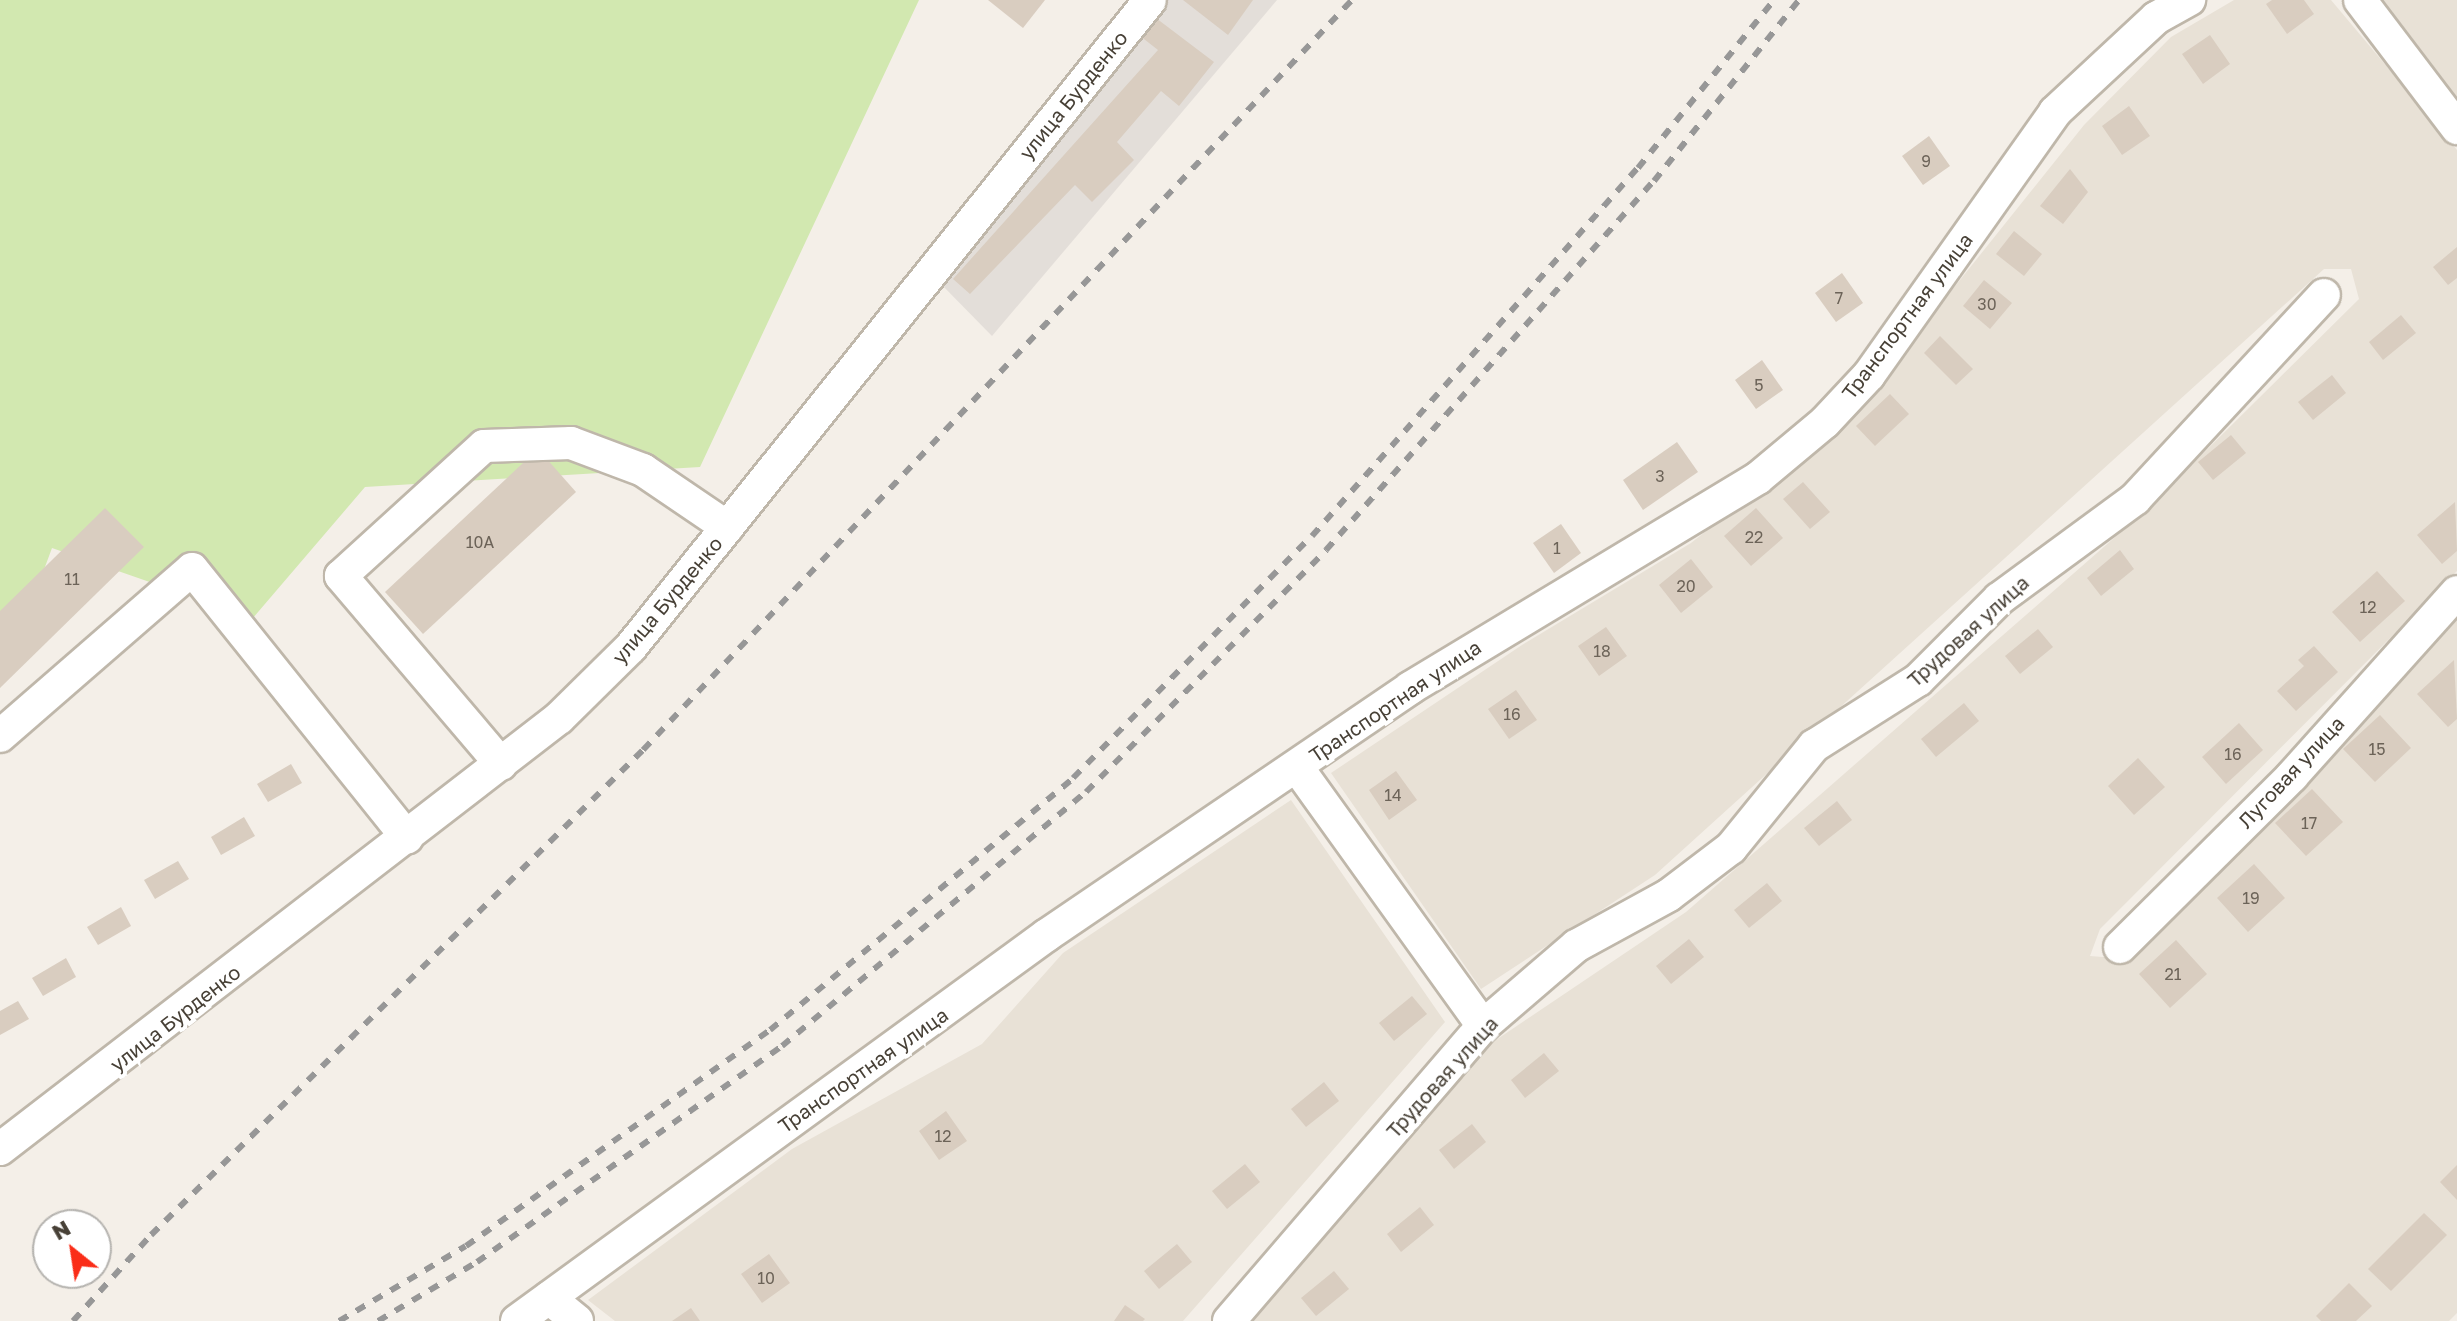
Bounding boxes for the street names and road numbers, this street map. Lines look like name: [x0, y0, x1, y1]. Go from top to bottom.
street label: улица Бурденко: [1014, 26, 1132, 164]
street label: Транспортная улица: [1837, 228, 1977, 404]
street label: улица Бурденко: [607, 532, 727, 668]
street label: Трудовая улица: [1902, 570, 2034, 692]
street label: Транспортная улица: [1305, 635, 1485, 767]
street label: Луговая улица: [2233, 711, 2349, 833]
street label: улица Бурденко: [105, 960, 245, 1076]
street label: Транспортная улица: [774, 1002, 952, 1138]
street label: Трудовая улица: [1381, 1011, 1503, 1143]

